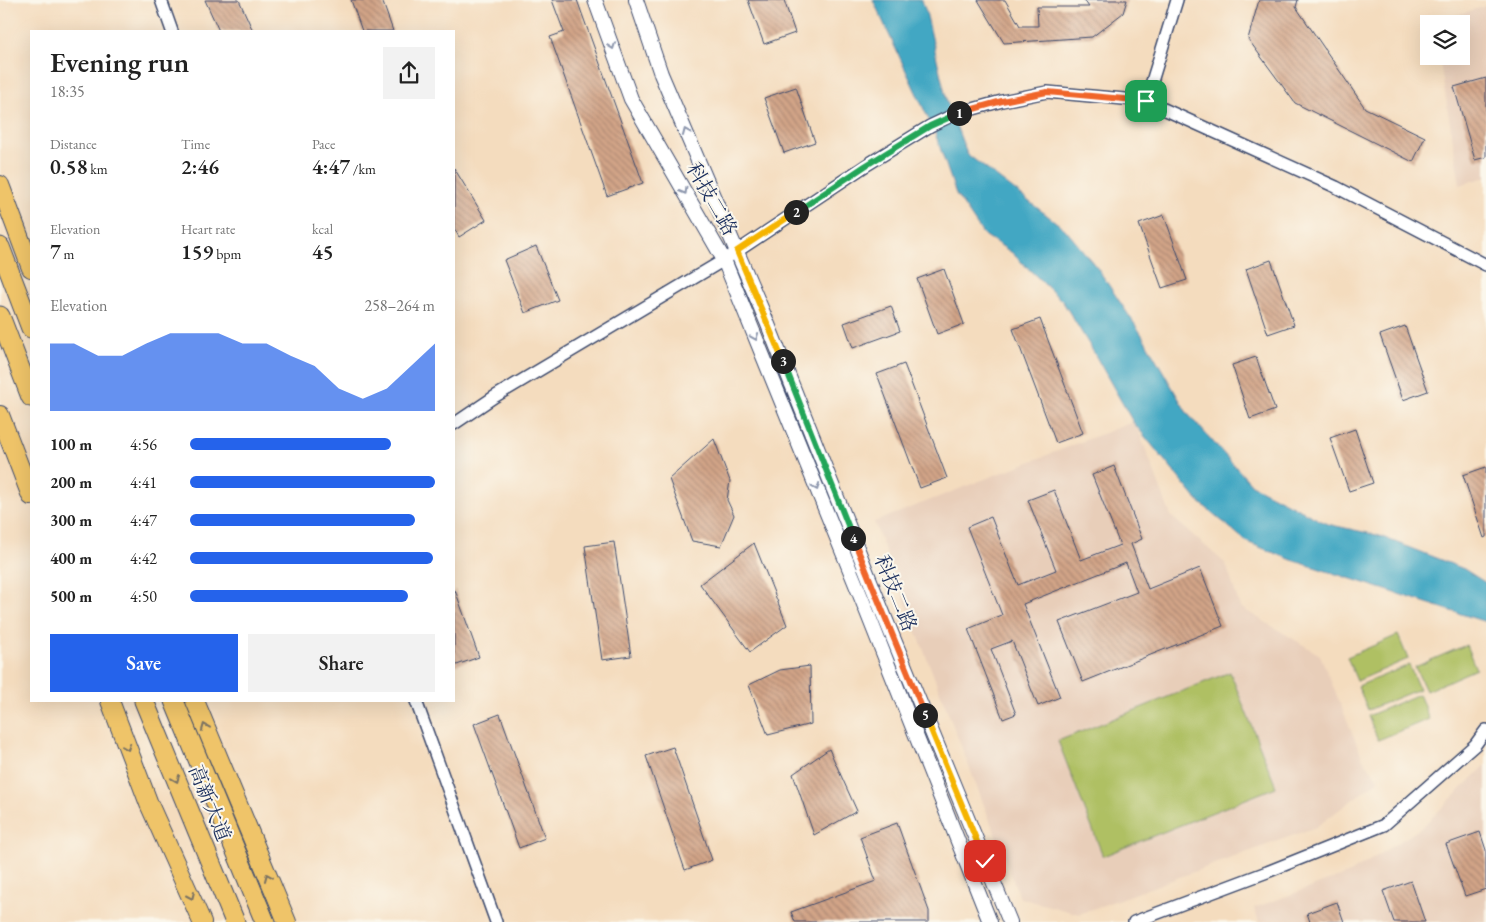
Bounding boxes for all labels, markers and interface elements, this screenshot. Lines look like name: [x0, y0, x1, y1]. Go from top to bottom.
map controls: [1420, 15, 1470, 65]
button: layers: [1420, 15, 1470, 65]
one-way arrow: [606, 41, 616, 50]
text: Evening run: [50, 44, 189, 80]
button: share: [383, 47, 435, 99]
pin: [1125, 80, 1167, 122]
text: 18:35: [50, 81, 85, 102]
icon: arrive: [1132, 87, 1160, 115]
pin: 1: [946, 100, 972, 126]
text: 1: [956, 104, 963, 122]
one-way arrow: [682, 128, 693, 137]
text: Distance: [50, 135, 97, 153]
text: Time: [181, 135, 210, 153]
text: Pace: [312, 135, 336, 153]
text: 0.58: [50, 153, 87, 180]
text: 2:46: [181, 153, 219, 180]
text: 4:47: [312, 153, 350, 180]
street label: 科技二路: [681, 158, 743, 240]
text: km: [87, 160, 108, 178]
text: /km: [350, 160, 376, 178]
one-way arrow: [678, 186, 688, 195]
pin: 2: [784, 200, 808, 224]
text: 2: [793, 203, 800, 221]
text: Elevation: [50, 220, 100, 238]
text: Heart rate: [181, 220, 235, 238]
text: kcal: [312, 220, 333, 238]
text: 7: [50, 238, 61, 265]
text: 159: [181, 238, 213, 265]
text: 45: [312, 238, 334, 265]
text: m: [61, 245, 74, 263]
text: bpm: [213, 245, 242, 263]
text: Elevation: [50, 295, 108, 316]
text: 258–264 m: [364, 295, 435, 316]
one-way arrow: [749, 332, 759, 341]
pin: 3: [770, 348, 796, 374]
text: 3: [780, 352, 787, 370]
text: 100 m: [50, 434, 92, 455]
text: 4:56: [130, 434, 157, 455]
text: 200 m: [50, 472, 92, 493]
text: 4:41: [130, 472, 157, 493]
one-way arrow: [810, 482, 821, 491]
text: 300 m: [50, 510, 92, 531]
text: 4:47: [130, 510, 157, 531]
pin: 4: [840, 526, 866, 550]
text: 4: [850, 529, 857, 547]
text: 400 m: [50, 548, 92, 569]
text: 4:42: [130, 548, 157, 569]
street label: 科技二路: [869, 551, 923, 635]
text: 500 m: [50, 586, 92, 607]
text: 4:50: [130, 586, 157, 607]
button: Save: [50, 634, 238, 692]
button: Share: [248, 634, 435, 692]
pin: 5: [912, 702, 938, 728]
text: 5: [922, 706, 929, 724]
one-way arrow: [201, 723, 211, 732]
one-way arrow: [121, 742, 132, 751]
street label: 高新大道: [183, 761, 237, 845]
one-way arrow: [169, 774, 180, 783]
pin: [964, 840, 1006, 882]
icon: check: [971, 847, 999, 875]
one-way arrow: [263, 873, 274, 882]
one-way arrow: [184, 891, 195, 900]

